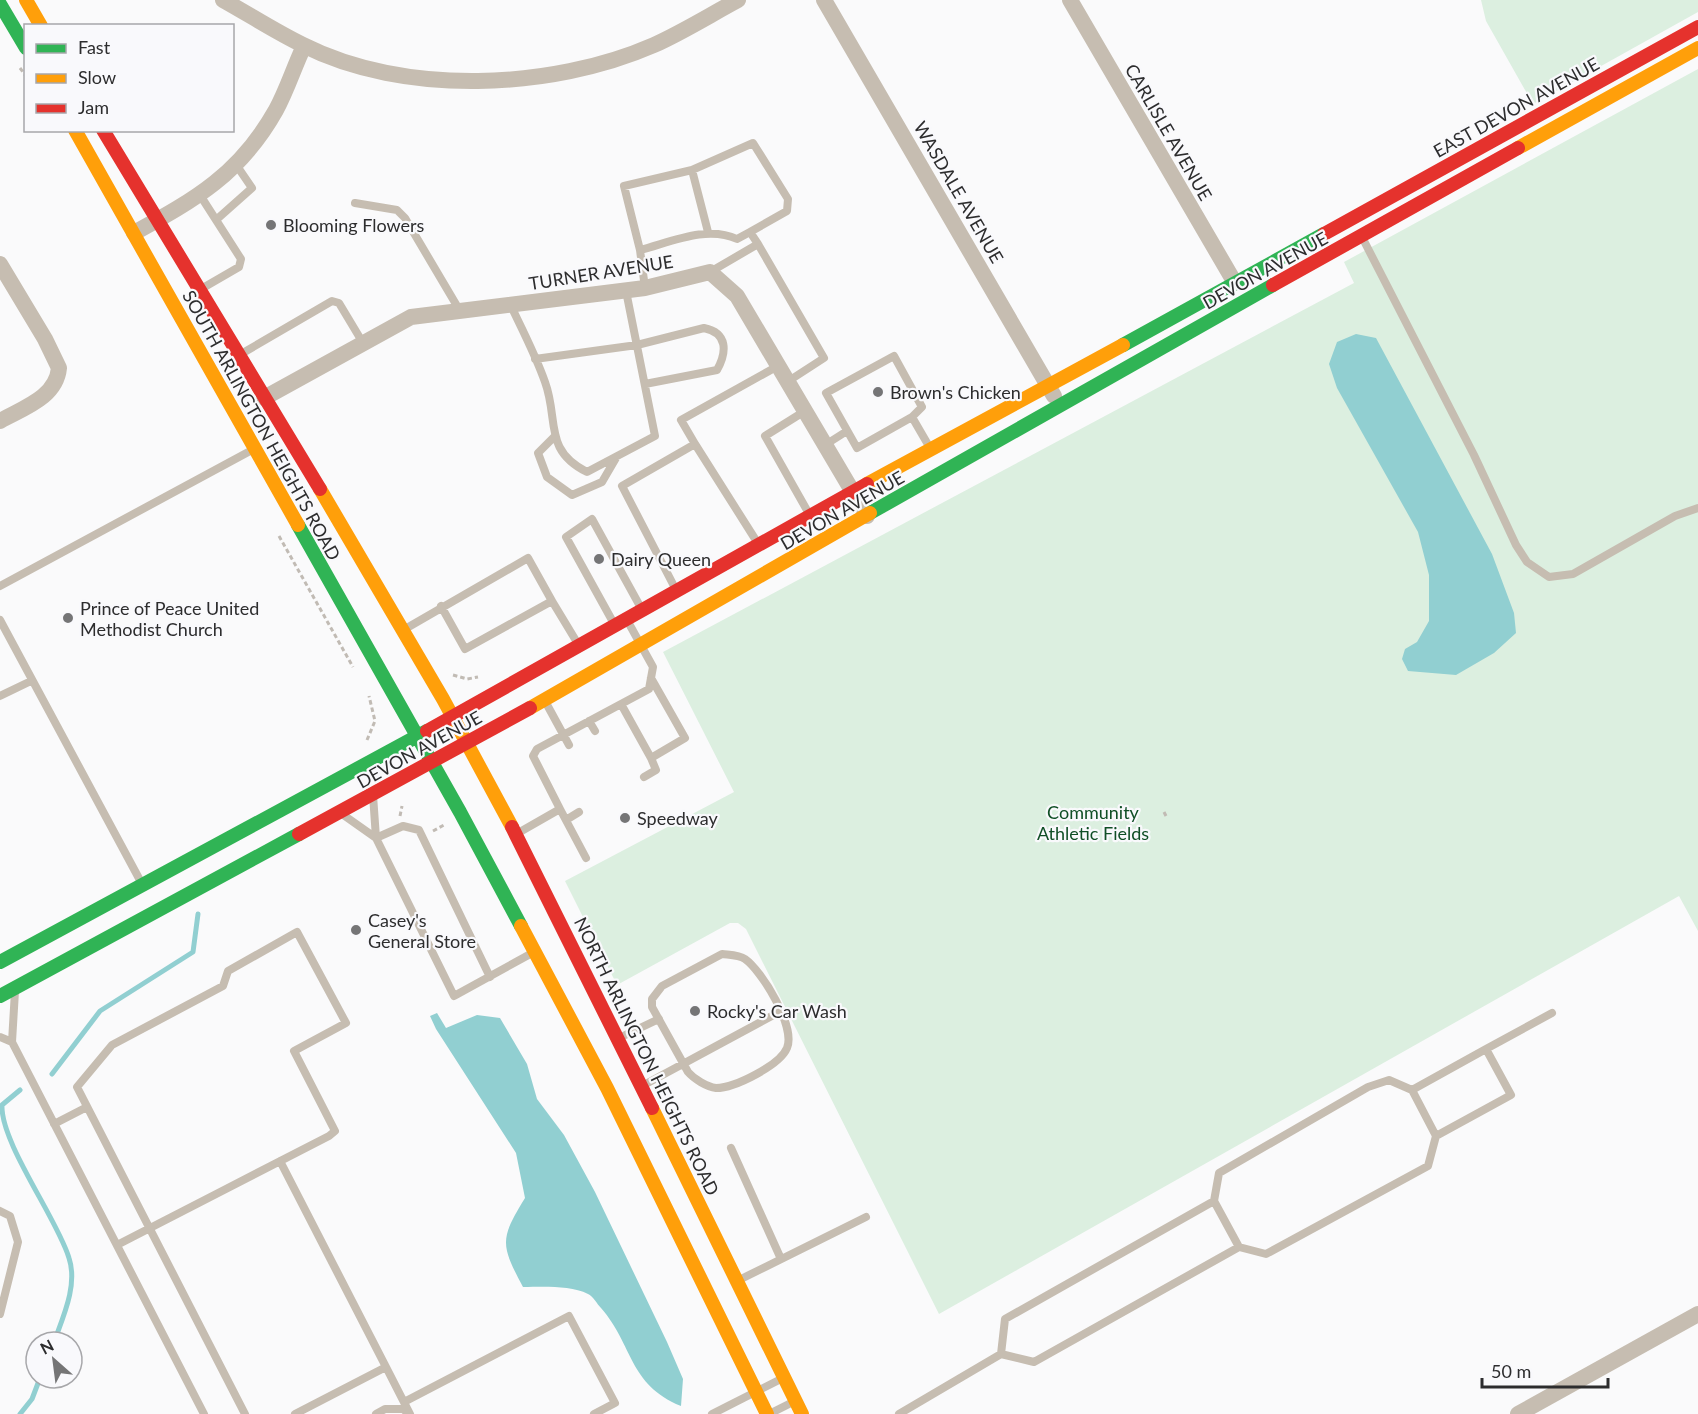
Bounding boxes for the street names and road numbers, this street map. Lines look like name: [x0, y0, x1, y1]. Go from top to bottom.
street label: EAST DEVON AVENUE: [1429, 52, 1603, 162]
street label: CARLISLE AVENUE: [1121, 60, 1217, 204]
street label: WASDALE AVENUE: [909, 117, 1009, 267]
street label: DEVON AVENUE: [1199, 227, 1331, 313]
street label: TURNER AVENUE: [527, 250, 675, 294]
street label: SOUTH ARLINGTON HEIGHTS ROAD: [178, 286, 346, 564]
street label: DEVON AVENUE: [776, 466, 908, 554]
street label: DEVON AVENUE: [353, 706, 485, 792]
street label: NORTH ARLINGTON HEIGHTS ROAD: [570, 913, 724, 1199]

